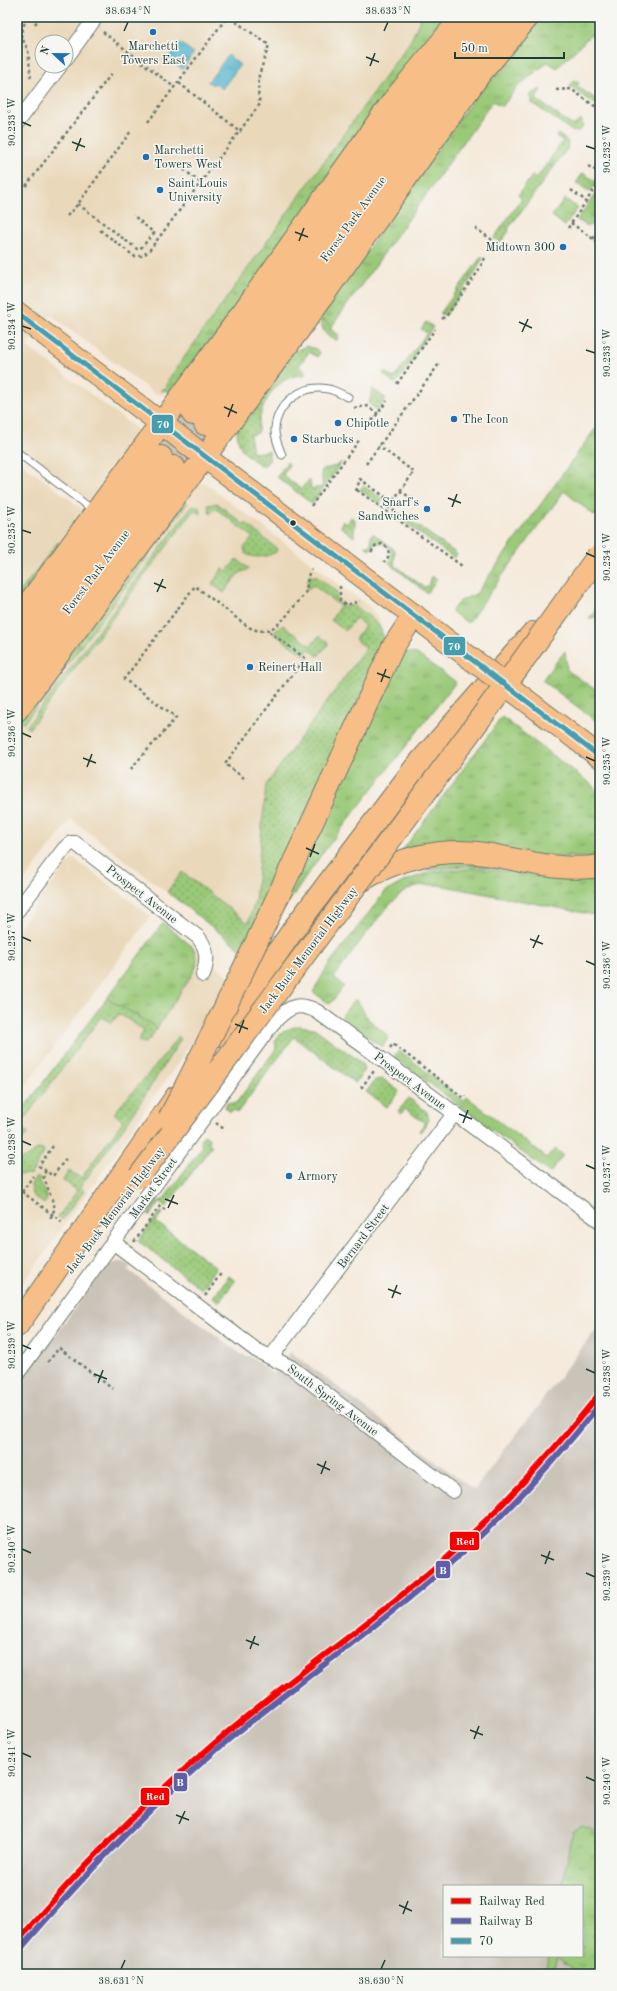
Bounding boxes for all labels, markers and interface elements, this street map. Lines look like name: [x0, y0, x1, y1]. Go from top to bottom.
text: 38.634°N: [105, 6, 151, 16]
text: 38.633°N: [365, 6, 411, 16]
marker: Marchetti Towers East: [148, 27, 158, 37]
north arrow: [34, 34, 74, 74]
scale bar: [455, 34, 564, 60]
place label: Marchetti Towers East: [121, 41, 185, 67]
text: 50 m: [461, 42, 488, 55]
text: N: [39, 44, 53, 57]
text: 90.233°W: [7, 98, 17, 146]
text: 90.232°W: [602, 125, 612, 173]
place label: Marchetti Towers West: [154, 145, 222, 171]
marker: Marchetti Towers West: [141, 152, 151, 162]
street label: Forest Park Avenue: [319, 174, 389, 265]
place label: Saint Louis University: [168, 178, 228, 204]
marker: Saint Louis University: [155, 185, 165, 195]
place label: Midtown 300: [485, 242, 555, 254]
marker: Midtown 300: [558, 242, 568, 252]
text: 90.234°W: [7, 302, 17, 350]
text: 90.233°W: [602, 329, 612, 377]
line badge: 70: [151, 414, 174, 434]
marker: The Icon: [449, 414, 459, 424]
place label: The Icon: [462, 414, 509, 426]
marker: Chipotle: [333, 418, 343, 428]
place label: Chipotle: [346, 418, 389, 430]
text: 70: [157, 420, 169, 431]
marker: Starbucks: [289, 434, 299, 444]
place label: Starbucks: [302, 434, 354, 446]
place label: Snarf's Sandwiches: [358, 497, 419, 523]
marker: Snarf's Sandwiches: [422, 504, 432, 514]
text: 90.235°W: [7, 506, 17, 554]
unlabelled marker: [288, 518, 298, 528]
street label: Forest Park Avenue: [61, 528, 133, 617]
text: 90.234°W: [602, 533, 612, 581]
line badge: 70: [443, 636, 466, 656]
text: 70: [448, 642, 460, 653]
marker: Reinert Hall: [245, 662, 255, 672]
place label: Reinert Hall: [258, 662, 322, 674]
text: 90.236°W: [7, 709, 17, 757]
text: 90.235°W: [602, 737, 612, 785]
street label: Prospect Avenue: [103, 863, 180, 927]
street label: Jack Buck Memorial Highway: [257, 884, 361, 1016]
text: 90.237°W: [7, 913, 17, 961]
text: 90.236°W: [602, 941, 612, 989]
street label: Prospect Avenue: [371, 1051, 448, 1113]
text: 90.238°W: [7, 1117, 17, 1165]
street label: Jack Buck Memorial Highway: [64, 1144, 168, 1276]
text: 90.237°W: [602, 1145, 612, 1193]
street label: Market Street: [128, 1156, 180, 1221]
marker: Armory: [284, 1171, 294, 1181]
place label: Armory: [297, 1171, 338, 1183]
street label: Bernard Street: [336, 1202, 392, 1271]
text: 90.239°W: [7, 1321, 17, 1369]
text: 90.238°W: [602, 1349, 612, 1397]
street label: South Spring Avenue: [285, 1363, 380, 1439]
text: 90.240°W: [7, 1525, 17, 1573]
line badge: Red: [449, 1531, 480, 1551]
text: Red: [455, 1537, 475, 1548]
text: 90.239°W: [602, 1553, 612, 1601]
line badge: B: [435, 1560, 451, 1579]
text: B: [439, 1566, 447, 1577]
text: 90.241°W: [7, 1729, 17, 1777]
text: 90.240°W: [602, 1757, 612, 1805]
line badge: B: [173, 1772, 188, 1792]
text: B: [176, 1778, 184, 1789]
line badge: Red: [140, 1787, 170, 1806]
text: Red: [145, 1792, 165, 1803]
legend: [443, 1885, 583, 1957]
text: Railway Red: [479, 1896, 545, 1908]
text: Railway B: [479, 1916, 533, 1928]
text: 70: [479, 1936, 493, 1948]
text: 38.631°N: [98, 1976, 144, 1986]
text: 38.630°N: [358, 1976, 404, 1986]

